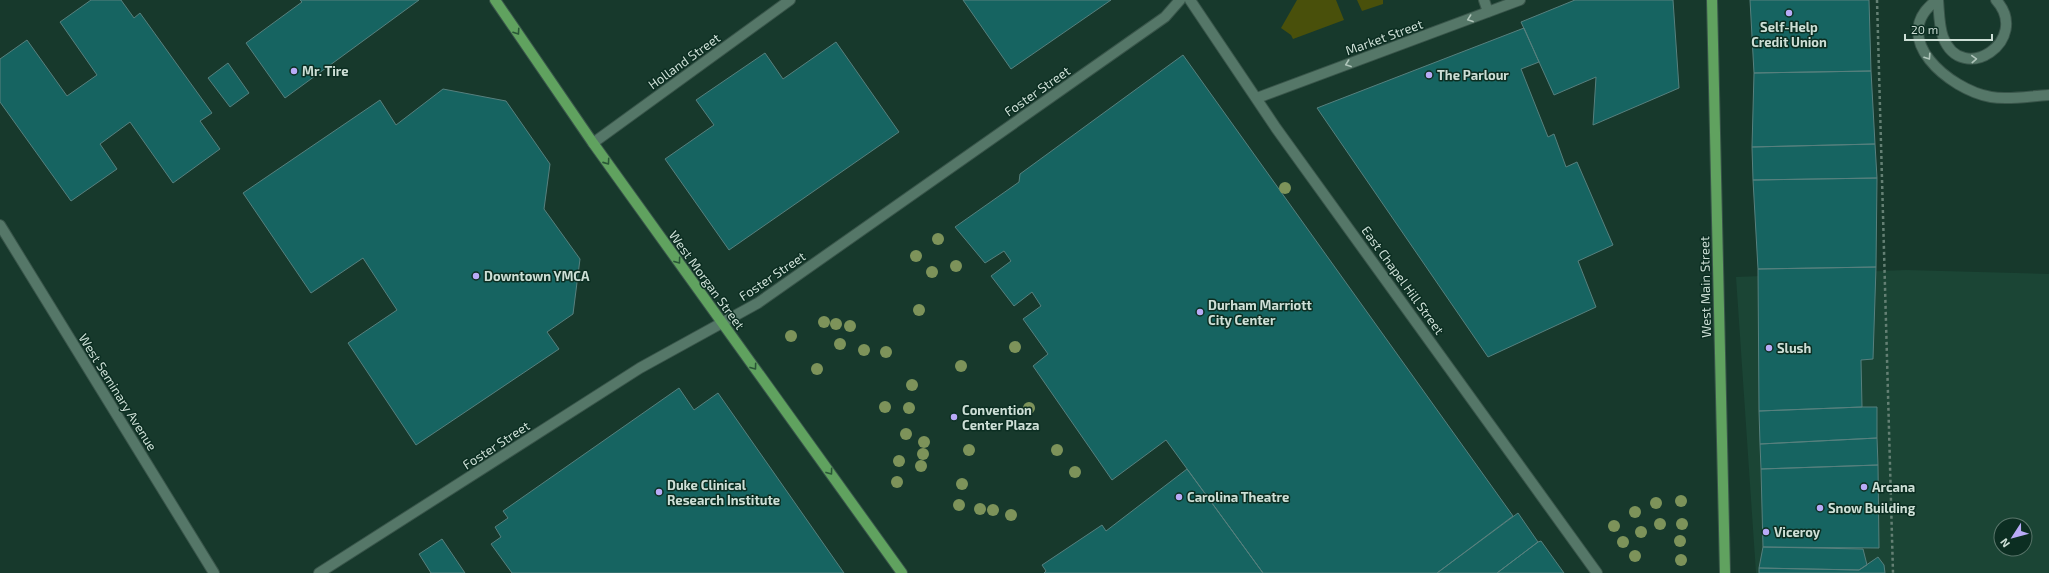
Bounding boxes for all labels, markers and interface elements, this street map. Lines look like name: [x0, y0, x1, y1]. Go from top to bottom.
marker: Self-Help Credit Union: [1784, 8, 1794, 18]
one-way arrow: [1467, 14, 1474, 22]
street label: Market Street: [1343, 16, 1425, 58]
scale bar: [1905, 16, 1992, 42]
place label: Self-Help Credit Union: [1751, 19, 1827, 50]
text: 20 m: [1911, 22, 1938, 36]
one-way arrow: [512, 28, 520, 35]
street label: Holland Street: [645, 30, 723, 92]
one-way arrow: [1923, 53, 1930, 60]
one-way arrow: [1971, 54, 1977, 63]
one-way arrow: [1345, 59, 1352, 68]
street label: Foster Street: [1001, 62, 1073, 120]
place label: Mr. Tire: [302, 63, 349, 79]
marker: Mr. Tire: [289, 66, 299, 76]
place label: The Parlour: [1437, 67, 1509, 83]
marker: The Parlour: [1424, 70, 1434, 80]
one-way arrow: [602, 158, 609, 165]
street label: East Chapel Hill Street: [1358, 223, 1448, 337]
street label: West Morgan Street: [666, 227, 748, 333]
street label: West Main Street: [1696, 236, 1714, 338]
street label: Foster Street: [736, 248, 808, 304]
one-way arrow: [673, 257, 680, 264]
place label: Downtown YMCA: [484, 268, 590, 284]
marker: Downtown YMCA: [471, 271, 481, 281]
place label: Durham Marriott City Center: [1208, 297, 1313, 328]
marker: Durham Marriott City Center: [1195, 307, 1205, 317]
street label: West Seminary Avenue: [75, 330, 161, 454]
place label: Slush: [1777, 340, 1811, 356]
marker: Slush: [1764, 343, 1774, 353]
one-way arrow: [749, 363, 757, 370]
place label: Convention Center Plaza: [962, 402, 1040, 433]
marker: Convention Center Plaza: [949, 412, 959, 422]
street label: Foster Street: [459, 417, 533, 473]
one-way arrow: [825, 468, 832, 475]
place label: Duke Clinical Research Institute: [667, 477, 780, 508]
place label: Arcana: [1872, 479, 1915, 495]
marker: Arcana: [1859, 482, 1869, 492]
marker: Duke Clinical Research Institute: [654, 487, 664, 497]
place label: Carolina Theatre: [1187, 489, 1289, 505]
marker: Carolina Theatre: [1174, 492, 1184, 502]
place label: Snow Building: [1828, 500, 1916, 516]
marker: Snow Building: [1815, 503, 1825, 513]
north arrow: [1993, 517, 2033, 557]
place label: Viceroy: [1774, 524, 1821, 540]
marker: Viceroy: [1761, 527, 1771, 537]
text: N: [1997, 536, 2012, 550]

